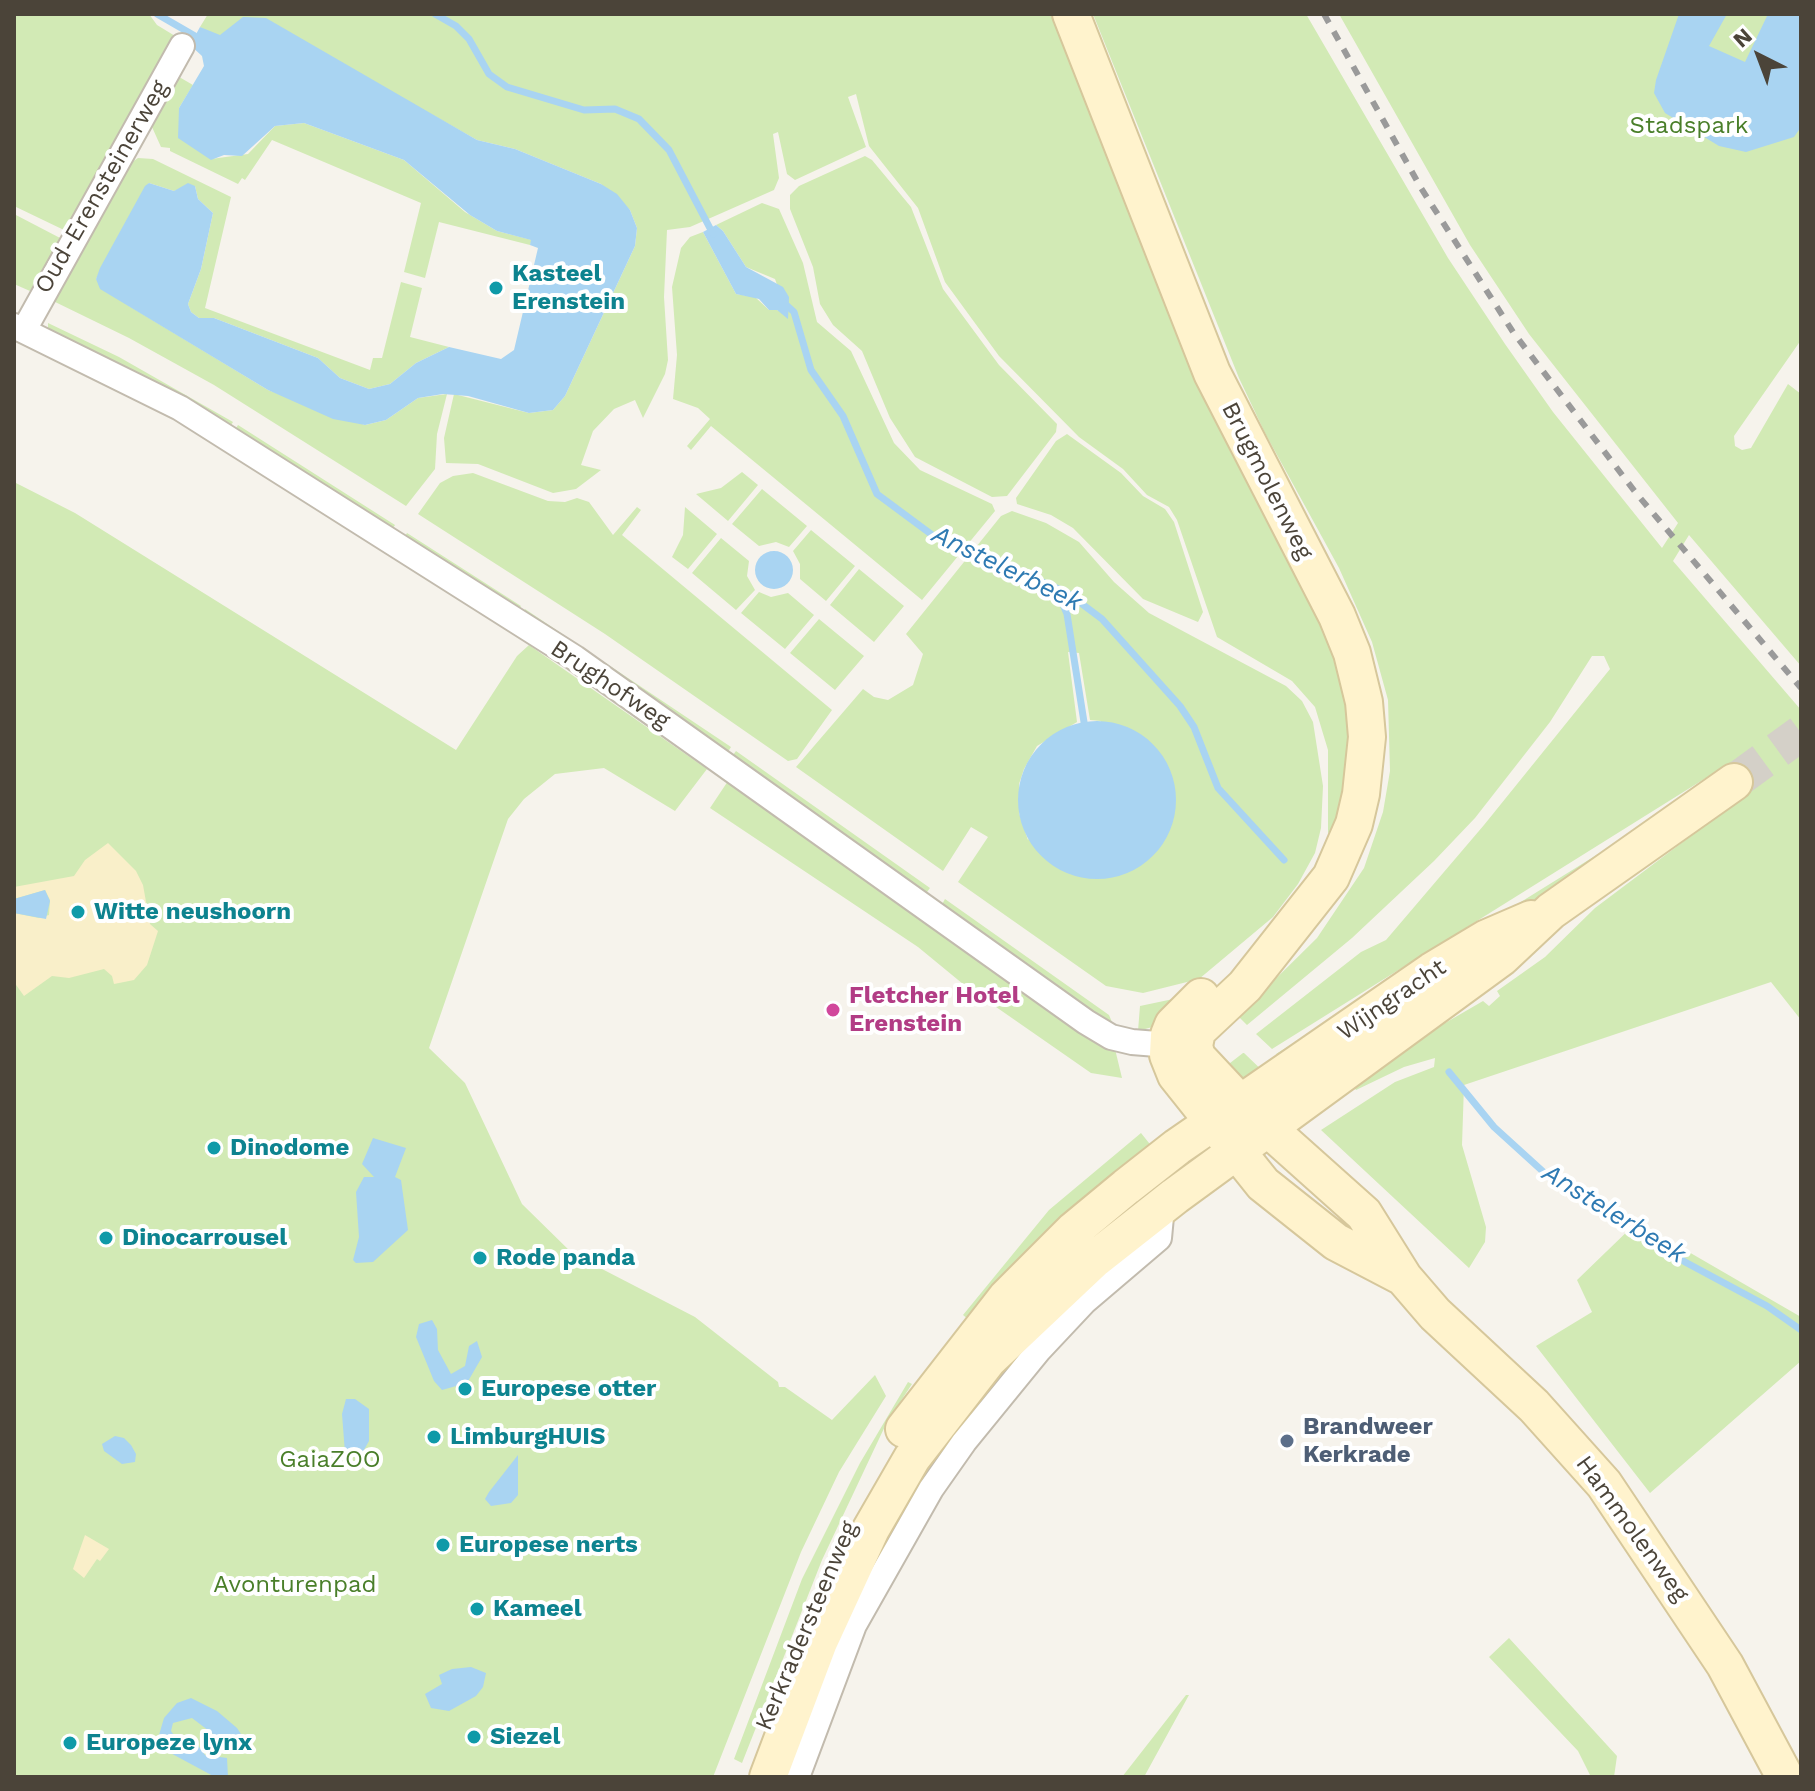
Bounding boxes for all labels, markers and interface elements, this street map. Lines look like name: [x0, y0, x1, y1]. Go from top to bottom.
north arrow: [1719, 16, 1799, 96]
text: N: [1728, 23, 1757, 53]
street label: Oud-Erensteinerweg: [29, 75, 175, 299]
park label: Stadspark: [1630, 112, 1748, 140]
place label: Kasteel Erenstein: [512, 260, 625, 316]
marker: Kasteel Erenstein: [487, 279, 505, 297]
street label: Brugmolenweg: [1215, 398, 1319, 564]
water label: Anstelerbeek: [927, 519, 1087, 619]
street label: Brughofweg: [545, 635, 675, 735]
place label: Witte neushoorn: [94, 898, 291, 926]
marker: Witte neushoorn: [69, 903, 87, 921]
street label: Wijngracht: [1332, 953, 1452, 1047]
place label: Fletcher Hotel Erenstein: [849, 982, 1020, 1038]
marker: Fletcher Hotel Erenstein: [824, 1001, 842, 1019]
place label: Dinodome: [230, 1134, 349, 1162]
marker: Dinodome: [205, 1139, 223, 1157]
water label: Anstelerbeek: [1537, 1158, 1691, 1270]
place label: Dinocarrousel: [122, 1224, 287, 1252]
marker: Dinocarrousel: [97, 1229, 115, 1247]
place label: Rode panda: [496, 1244, 635, 1272]
marker: Rode panda: [471, 1249, 489, 1267]
place label: Europese otter: [481, 1375, 656, 1403]
marker: Europese otter: [456, 1380, 474, 1398]
place label: Brandweer Kerkrade: [1303, 1413, 1433, 1469]
place label: LimburgHUIS: [450, 1423, 605, 1451]
marker: LimburgHUIS: [425, 1428, 443, 1446]
marker: Brandweer Kerkrade: [1278, 1432, 1296, 1450]
park label: GaiaZOO: [279, 1446, 381, 1474]
street label: Hammolenweg: [1569, 1450, 1695, 1608]
street label: Kerkradersteenweg: [750, 1517, 864, 1735]
place label: Europese nerts: [459, 1531, 638, 1559]
marker: Europese nerts: [434, 1536, 452, 1554]
park label: Avonturenpad: [213, 1571, 377, 1599]
place label: Kameel: [493, 1595, 582, 1623]
marker: Kameel: [468, 1600, 486, 1618]
place label: Siezel: [490, 1723, 560, 1751]
marker: Siezel: [465, 1728, 483, 1746]
place label: Europeze lynx: [86, 1729, 252, 1757]
marker: Europeze lynx: [61, 1734, 79, 1752]

